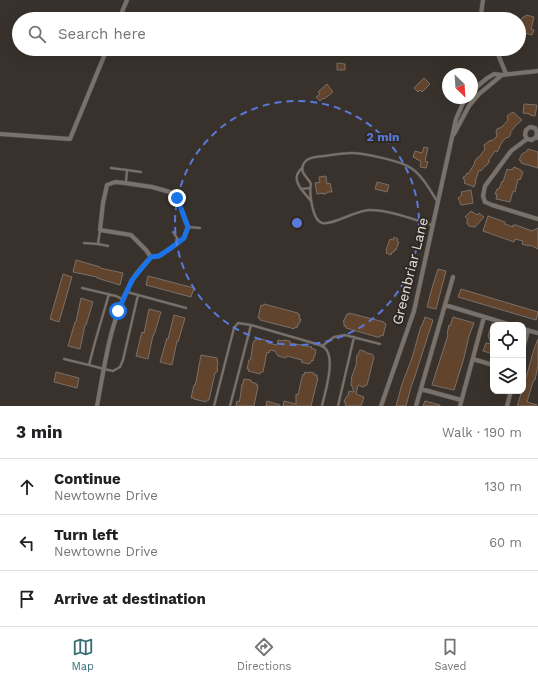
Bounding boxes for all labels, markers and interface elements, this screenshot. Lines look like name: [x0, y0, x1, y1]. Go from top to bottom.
search box: [12, 12, 526, 56]
icon: search: [26, 23, 48, 45]
text: Search here: [58, 25, 146, 43]
north arrow: [442, 68, 478, 104]
text: 2 min: [367, 130, 399, 144]
route end: [168, 189, 186, 207]
centre of rings: [290, 216, 304, 230]
street label: Greenbriar Lane: [389, 216, 431, 326]
route start: [109, 302, 127, 320]
map controls: [490, 322, 526, 394]
button: locate: [490, 322, 526, 358]
button: layers: [490, 358, 526, 394]
text: 3 min: [16, 422, 62, 442]
text: Walk · 190 m: [442, 425, 522, 440]
text: Continue: [54, 470, 121, 488]
icon: ahead: [16, 476, 38, 498]
text: 130 m: [484, 479, 522, 494]
text: Newtowne Drive: [54, 488, 158, 503]
text: Turn left: [54, 526, 118, 544]
icon: left: [16, 532, 38, 554]
text: 60 m: [489, 535, 522, 550]
text: Newtowne Drive: [54, 544, 158, 559]
icon: arrive: [16, 588, 38, 610]
text: Arrive at destination: [54, 590, 206, 608]
tab: Map: [72, 636, 94, 673]
tab: Directions: [237, 636, 291, 673]
tab: Saved: [434, 636, 466, 673]

